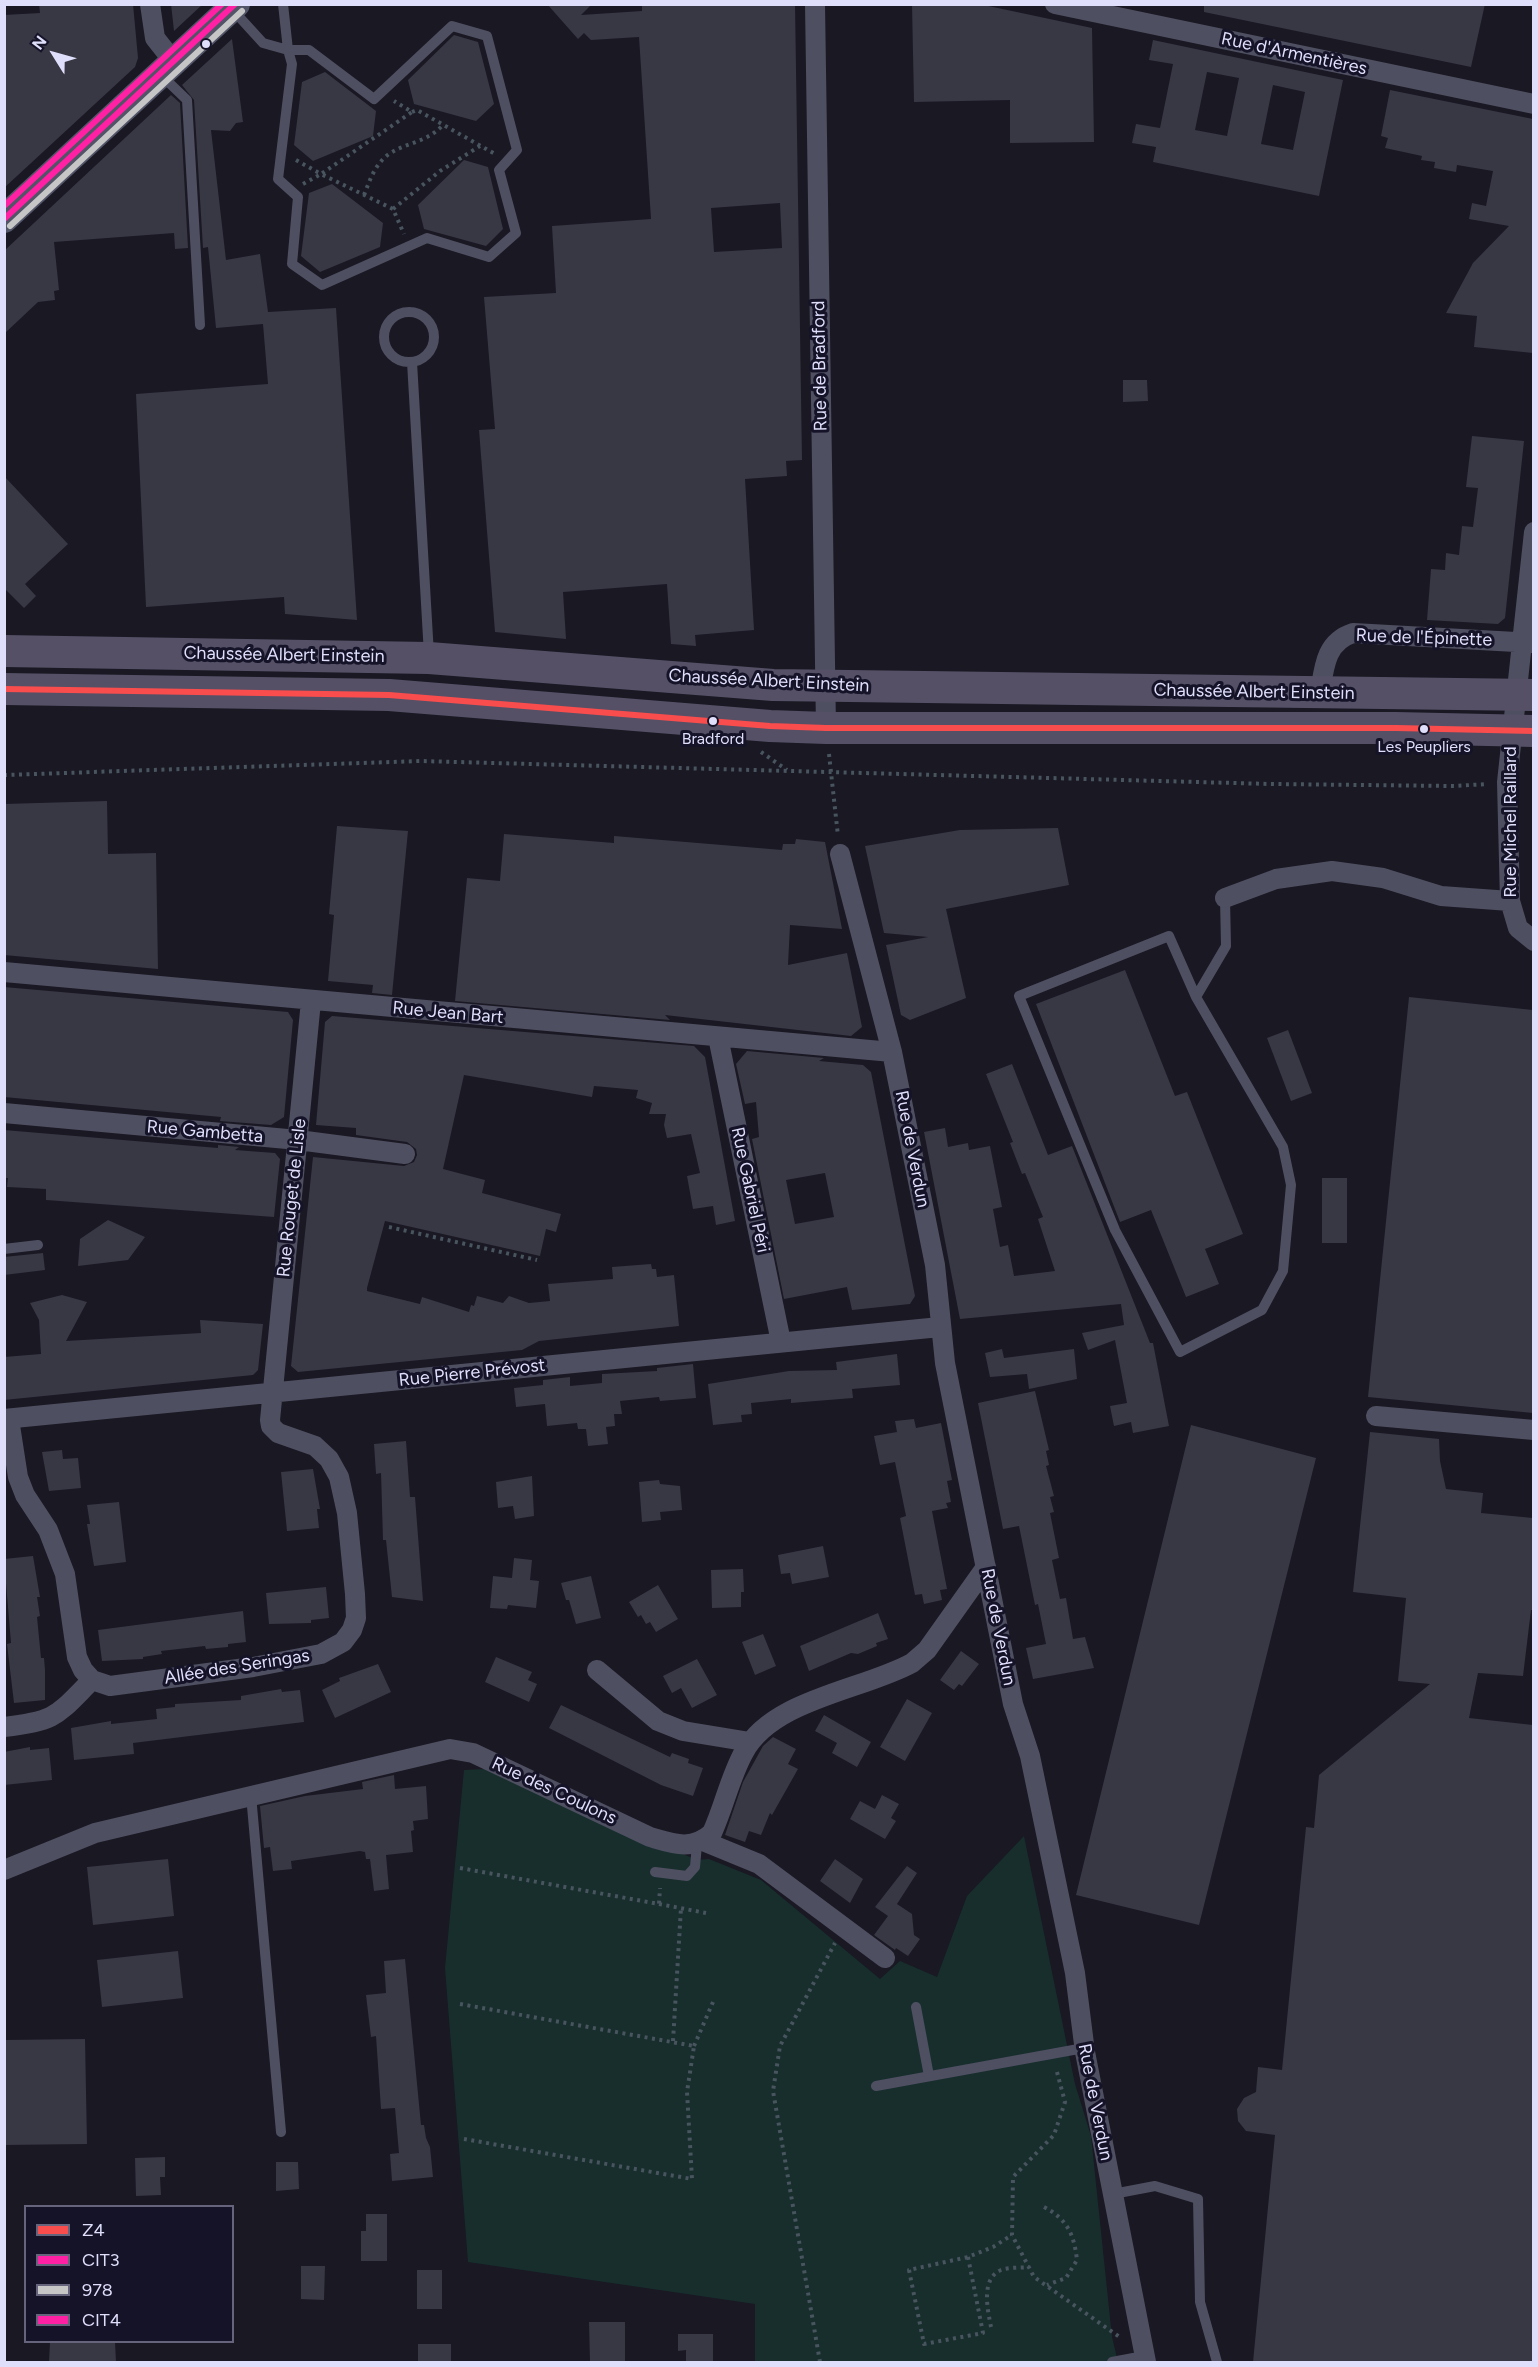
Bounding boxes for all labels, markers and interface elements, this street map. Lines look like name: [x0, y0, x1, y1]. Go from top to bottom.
north arrow: [24, 24, 84, 84]
street label: Rue d'Armentières: [1219, 28, 1369, 80]
text: N: [28, 32, 51, 54]
unlabelled marker: [200, 38, 212, 50]
street label: Rue de Bradford: [808, 300, 832, 432]
street label: Rue de l'Épinette: [1355, 625, 1493, 651]
street label: Chaussée Albert Einstein: [183, 642, 385, 668]
street label: Chaussée Albert Einstein: [668, 665, 870, 697]
street label: Chaussée Albert Einstein: [1153, 679, 1355, 705]
marker: Bradford: [707, 715, 719, 727]
marker: Les Peupliers: [1418, 723, 1430, 735]
place label: Bradford: [682, 729, 744, 749]
place label: Les Peupliers: [1377, 737, 1471, 757]
street label: Rue Michel Raillard: [1500, 746, 1522, 898]
street label: Rue Jean Bart: [392, 997, 504, 1029]
street label: Rue de Verdun: [890, 1089, 934, 1209]
street label: Rue Gambetta: [146, 1116, 264, 1148]
street label: Rue Rouget de Lisle: [273, 1118, 311, 1278]
street label: Rue Gabriel Péri: [726, 1125, 774, 1255]
street label: Rue Pierre Prévost: [398, 1355, 546, 1391]
street label: Rue de Verdun: [976, 1567, 1020, 1687]
street label: Allée des Seringas: [163, 1645, 311, 1689]
street label: Rue des Coulons: [488, 1753, 620, 1829]
street label: Rue de Verdun: [1073, 2042, 1117, 2162]
legend: [24, 2205, 234, 2343]
text: Z4: [82, 2219, 105, 2241]
text: CIT3: [82, 2249, 120, 2271]
text: 978: [82, 2279, 113, 2301]
text: CIT4: [82, 2309, 121, 2331]

